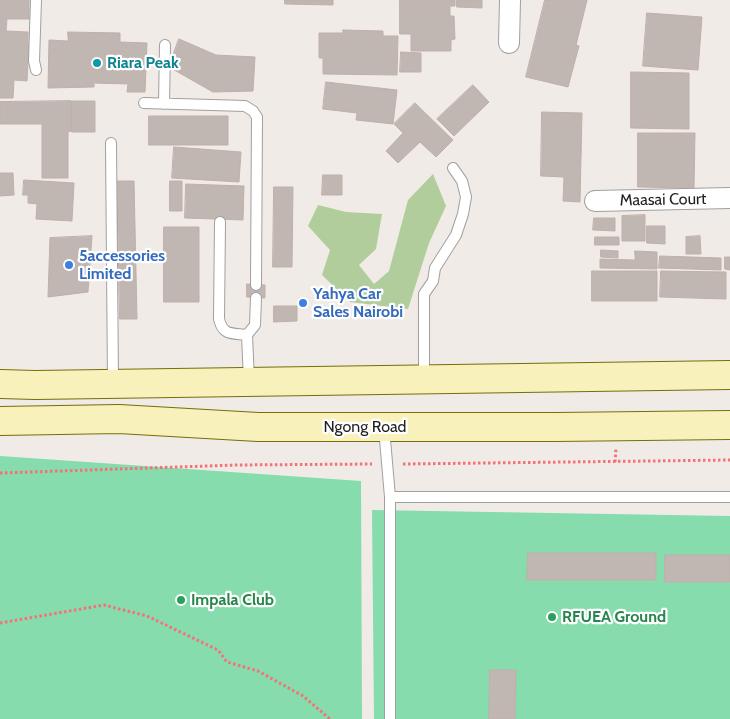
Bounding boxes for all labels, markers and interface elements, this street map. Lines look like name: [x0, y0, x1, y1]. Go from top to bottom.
place label: Riara Peak: [107, 53, 179, 73]
marker: Riara Peak: [91, 57, 103, 69]
street label: Maasai Court: [619, 190, 707, 210]
place label: 5accessories Limited: [79, 246, 165, 284]
marker: 5accessories Limited: [63, 259, 75, 271]
place label: Yahya Car Sales Nairobi: [313, 284, 403, 322]
marker: Yahya Car Sales Nairobi: [297, 297, 309, 309]
street label: Ngong Road: [323, 417, 407, 437]
place label: Impala Club: [191, 590, 274, 610]
marker: Impala Club: [175, 594, 187, 606]
place label: RFUEA Ground: [562, 607, 666, 627]
marker: RFUEA Ground: [546, 611, 558, 623]

